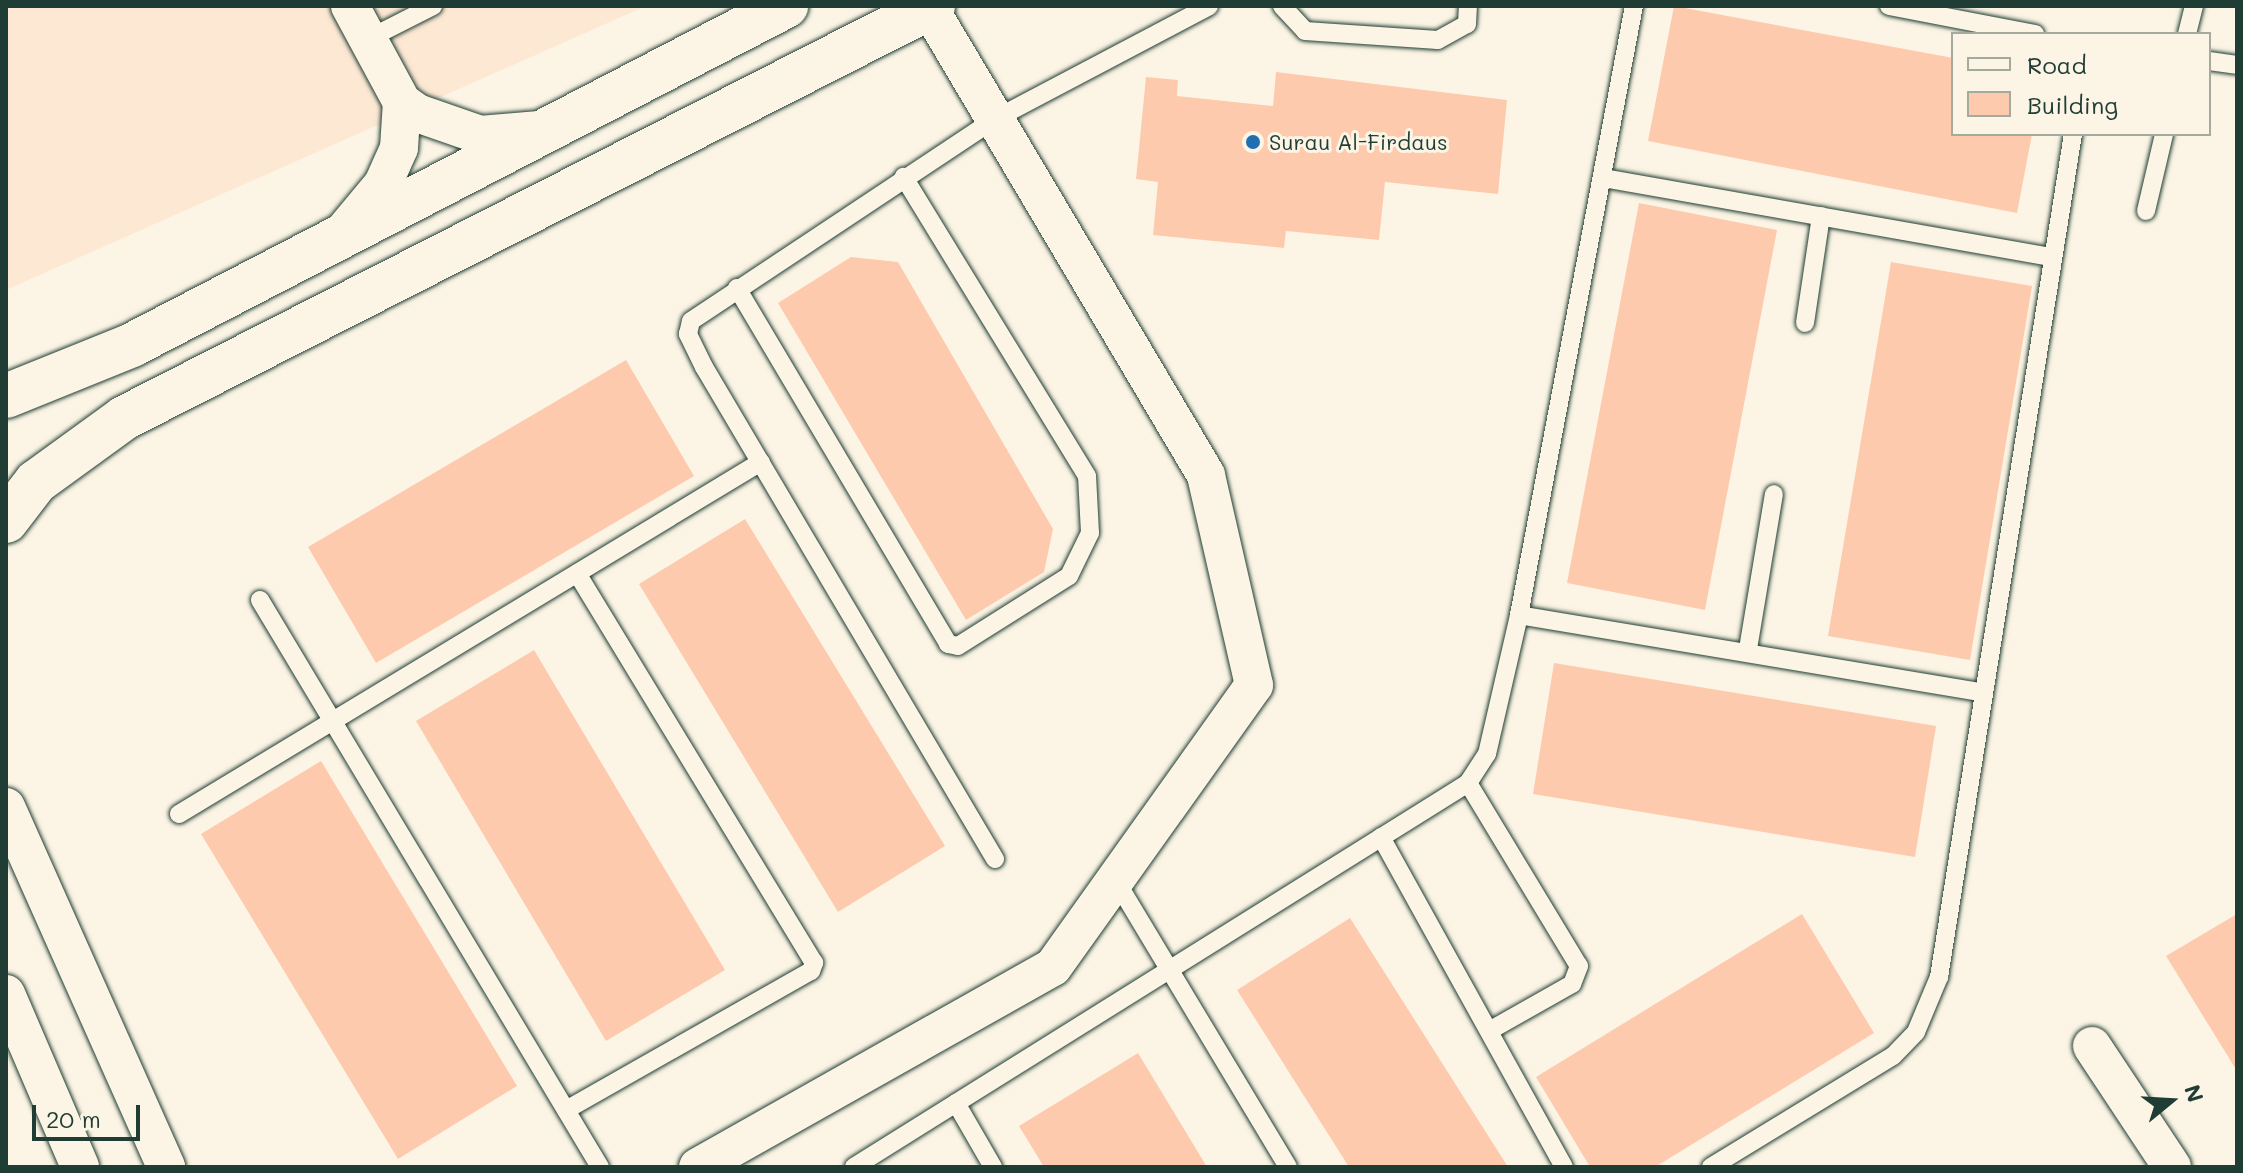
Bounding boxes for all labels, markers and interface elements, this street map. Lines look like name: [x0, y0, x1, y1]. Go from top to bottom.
legend: [1951, 32, 2211, 136]
text: Road: [2027, 49, 2087, 80]
text: Building: [2027, 89, 2118, 120]
place label: Surau Al-Firdaus: [1269, 129, 1448, 155]
marker: Surau Al-Firdaus: [1244, 133, 1262, 151]
north arrow: [2131, 1061, 2211, 1141]
text: N: [2178, 1081, 2211, 1106]
scale bar: [36, 1089, 144, 1139]
text: 20 m: [46, 1103, 101, 1134]

